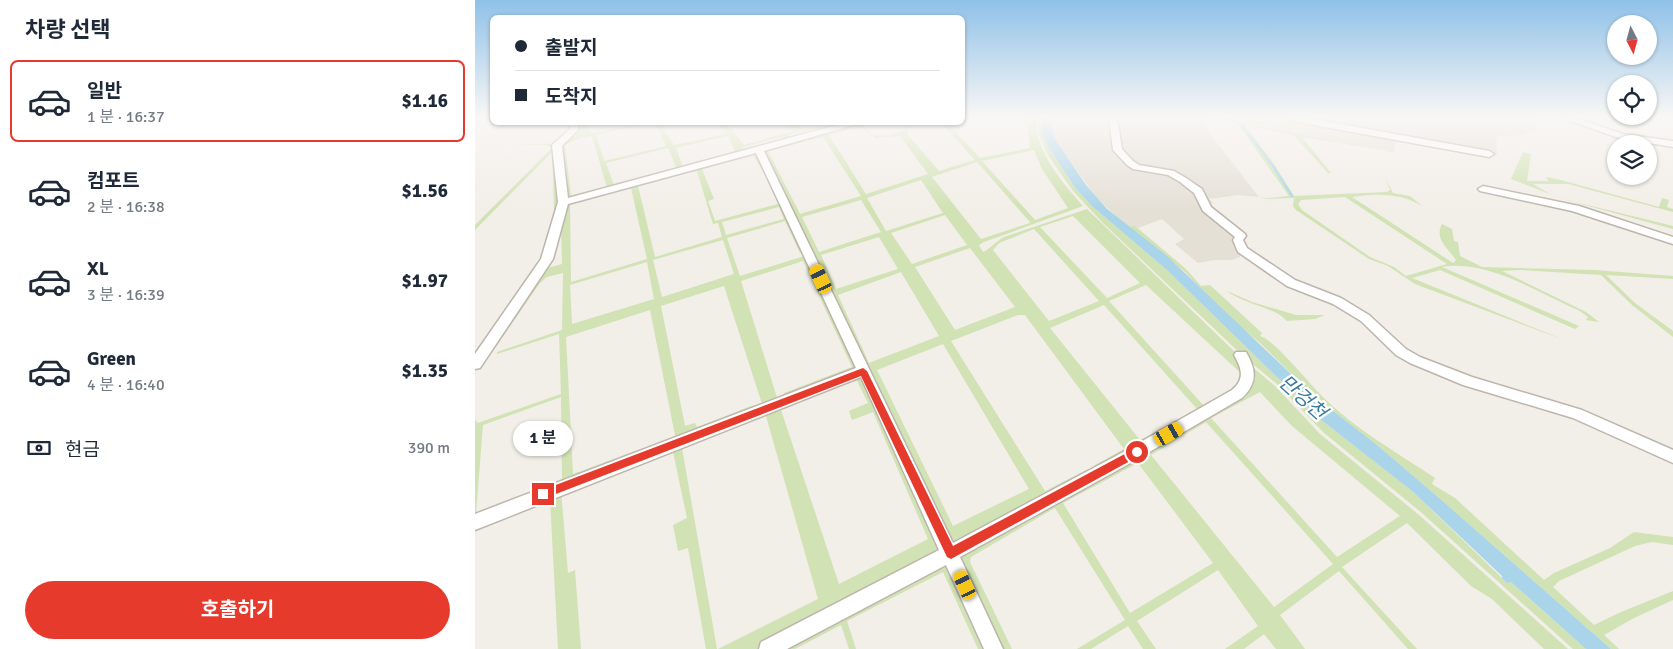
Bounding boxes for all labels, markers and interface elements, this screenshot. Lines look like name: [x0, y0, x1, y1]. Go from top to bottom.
north arrow: [1607, 15, 1657, 65]
map controls: [1607, 15, 1657, 185]
text: 차량 선택: [25, 16, 111, 43]
text: 출발지: [545, 36, 597, 60]
button: locate: [1607, 75, 1657, 125]
icon: car: [27, 79, 72, 124]
text: 일반: [87, 79, 122, 103]
text: 도착지: [545, 85, 597, 109]
text: $1.16: [402, 89, 448, 113]
text: 1 분 · 16:37: [87, 107, 165, 127]
button: layers: [1607, 135, 1657, 185]
icon: car: [27, 169, 72, 214]
text: 컴포트: [87, 169, 139, 193]
text: $1.56: [402, 179, 448, 203]
text: 2 분 · 16:38: [87, 197, 165, 217]
text: XL: [87, 257, 109, 281]
icon: car: [27, 259, 72, 304]
car: [807, 262, 834, 296]
text: $1.97: [402, 269, 448, 293]
text: 3 분 · 16:39: [87, 285, 165, 305]
text: Green: [87, 347, 136, 371]
icon: car: [27, 349, 72, 394]
text: $1.35: [402, 359, 448, 383]
water label: 만겅천: [1274, 370, 1333, 427]
text: 4 분 · 16:40: [87, 375, 165, 395]
car: [1152, 420, 1185, 448]
callout: 1 분: [513, 422, 573, 456]
text: 1 분: [530, 428, 556, 448]
icon: cash: [25, 434, 53, 462]
text: 현금: [65, 438, 100, 462]
text: 390 m: [408, 438, 450, 458]
route start: [1126, 441, 1148, 463]
route end: [532, 483, 554, 505]
car: [951, 568, 978, 602]
button: 호출하기: [25, 581, 450, 639]

